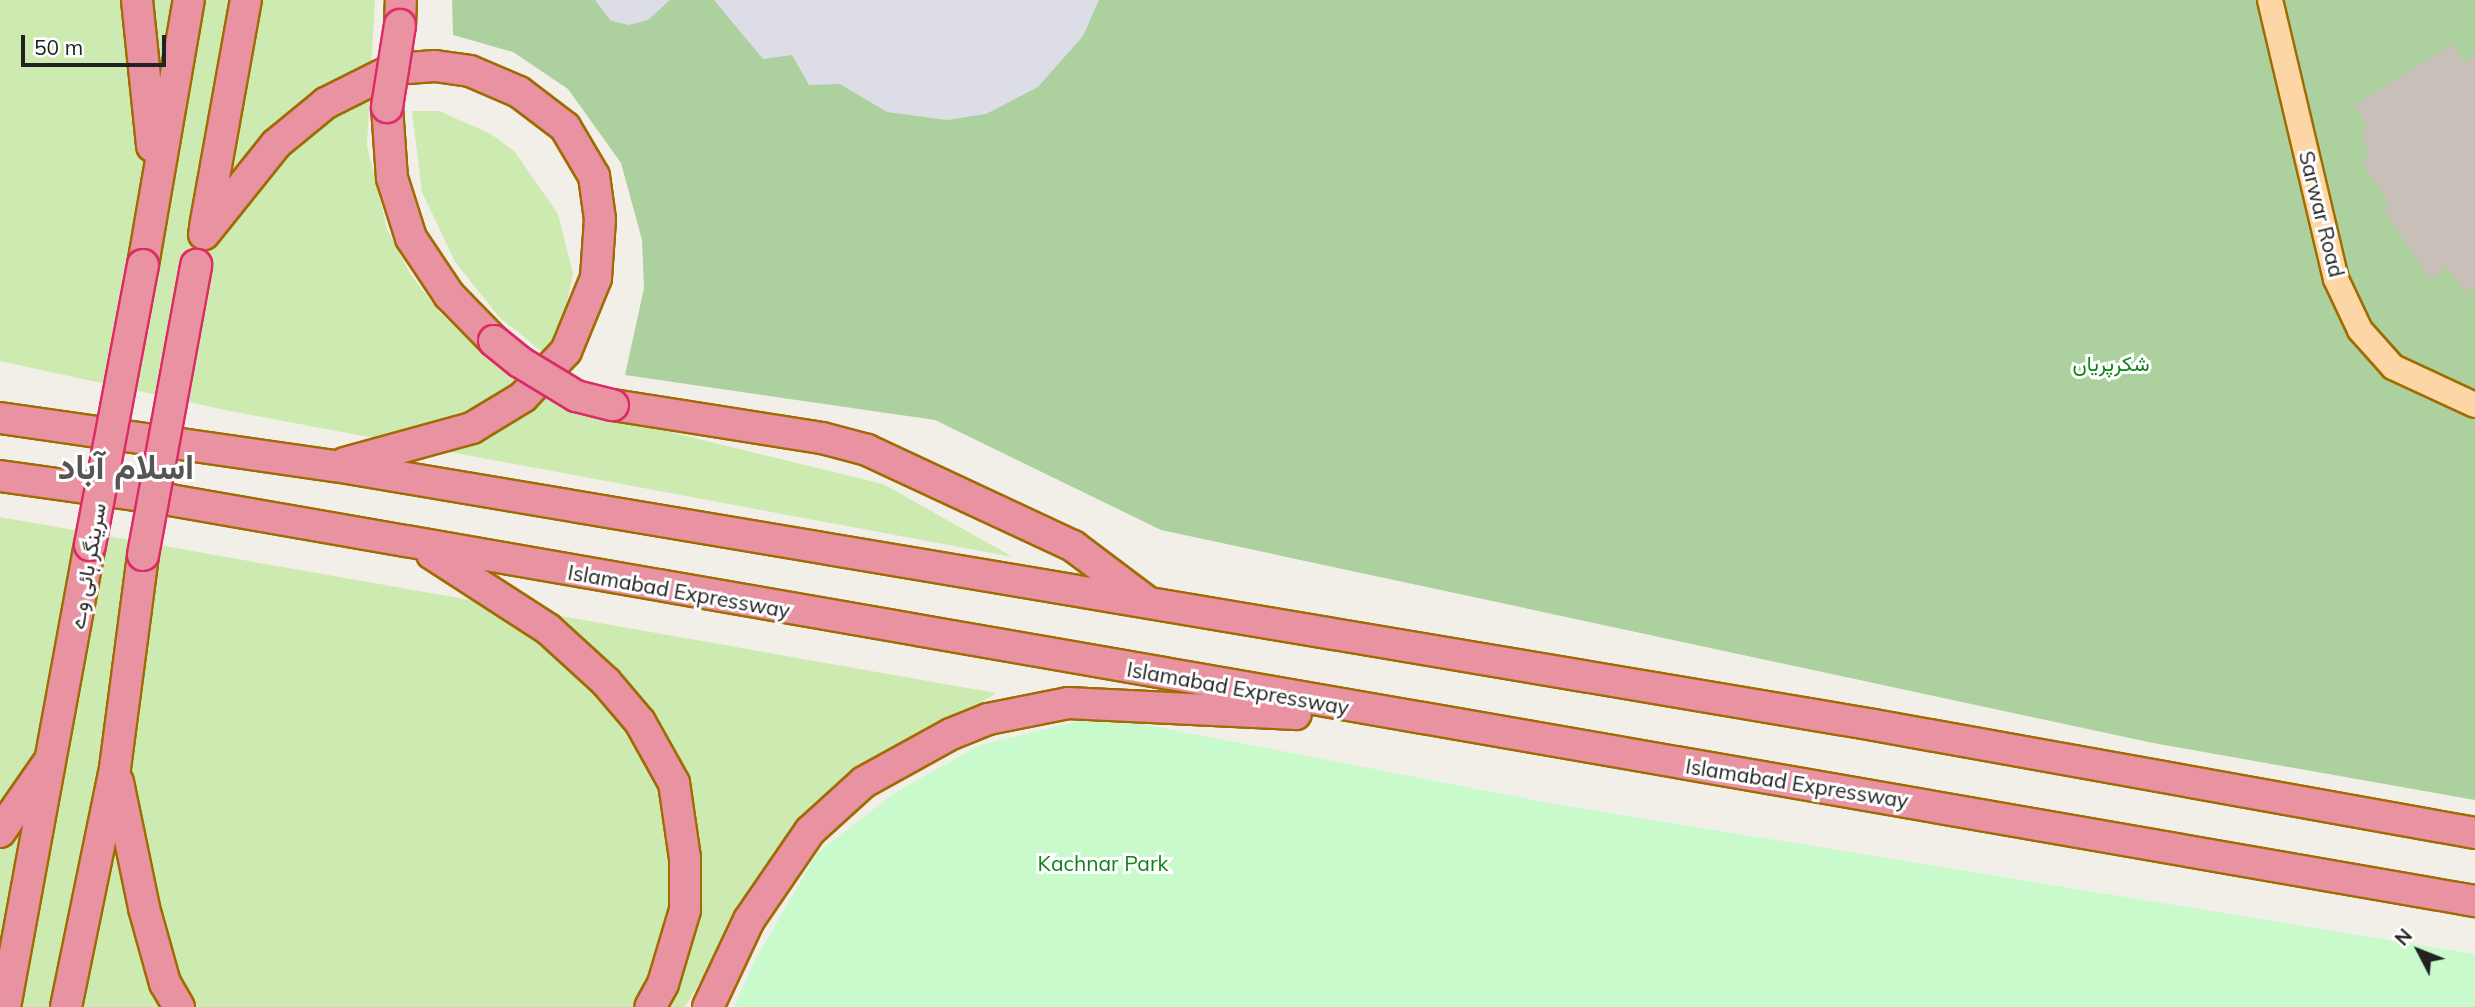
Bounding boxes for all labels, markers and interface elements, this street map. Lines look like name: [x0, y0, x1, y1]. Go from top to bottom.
scale bar: [24, 21, 170, 65]
text: 50 m: [34, 34, 83, 60]
street label: Sarwar Road: [2294, 148, 2350, 280]
park label: شکرپریاں: [2072, 350, 2150, 376]
district label: اسلام آباد: [58, 445, 194, 487]
street label: سرینگر ہائی وے: [64, 501, 110, 631]
street label: Islamabad Expressway: [566, 559, 792, 623]
street label: Islamabad Expressway: [1125, 656, 1351, 720]
street label: Islamabad Expressway: [1684, 753, 1910, 813]
park label: Kachnar Park: [1038, 850, 1168, 876]
north arrow: [2384, 916, 2454, 986]
text: N: [2390, 924, 2417, 950]

